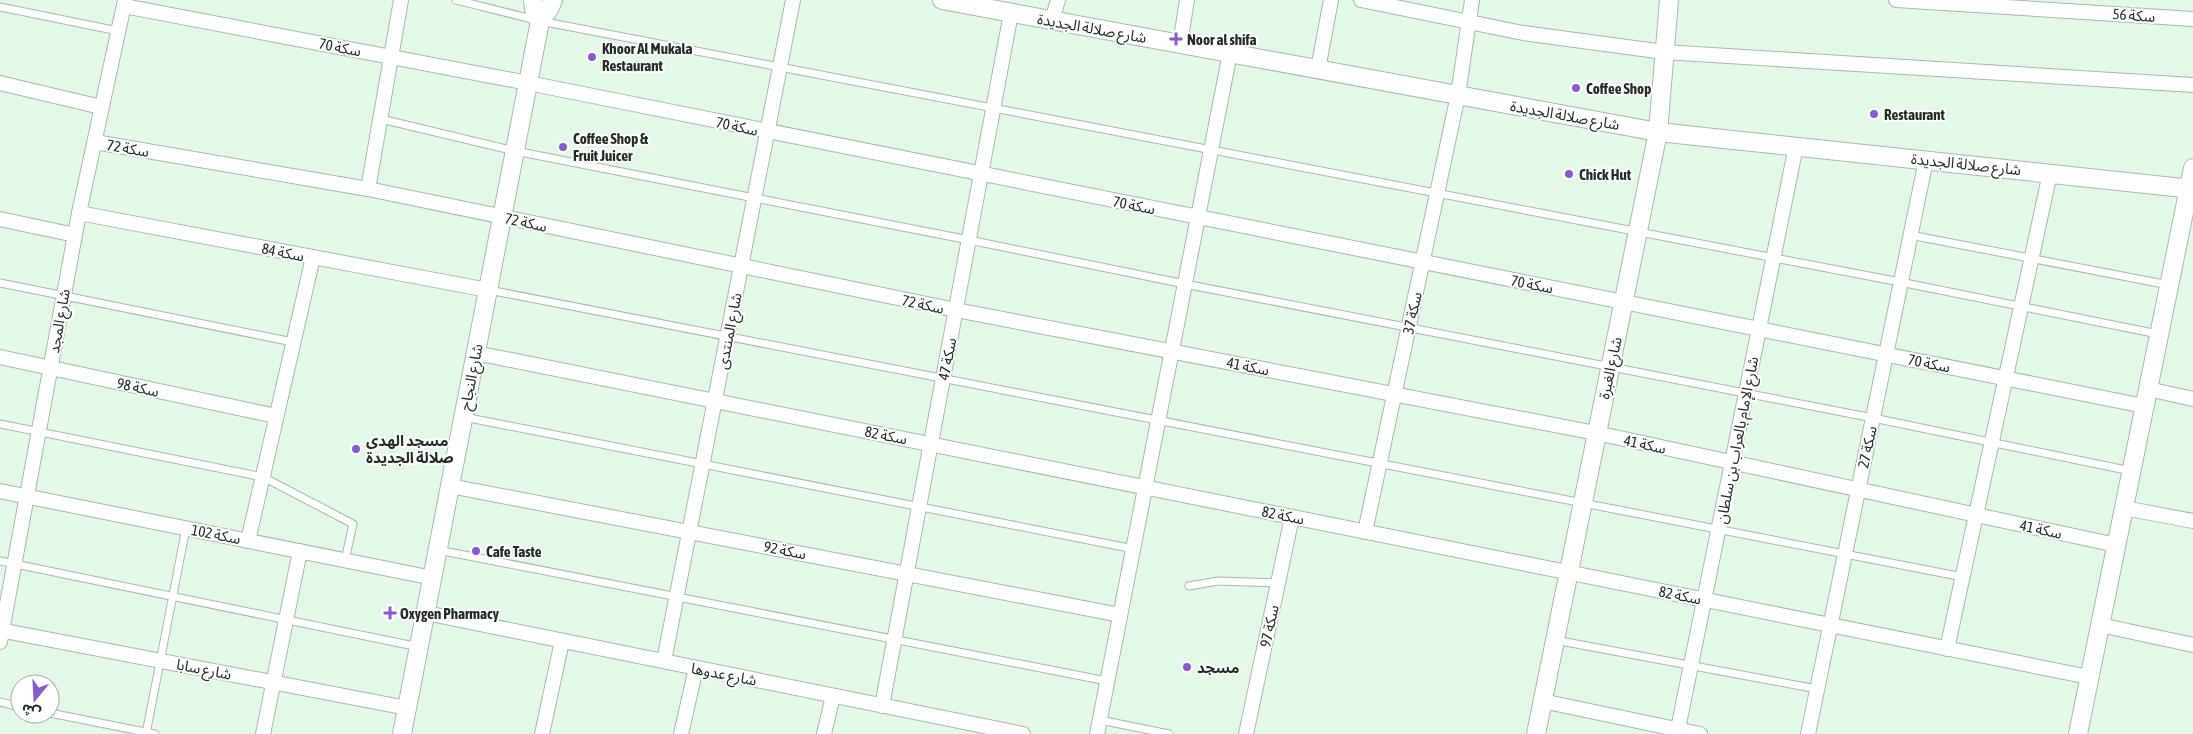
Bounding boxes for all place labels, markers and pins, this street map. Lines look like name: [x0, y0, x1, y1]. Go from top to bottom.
place label: Noor al shifa: [1187, 31, 1257, 48]
marker: Noor al shifa: [1169, 32, 1183, 46]
place label: Khoor Al Mukala Restaurant: [602, 40, 692, 74]
marker: Khoor Al Mukala Restaurant: [586, 51, 598, 63]
place label: Coffee Shop: [1586, 80, 1651, 97]
marker: Coffee Shop: [1570, 82, 1582, 94]
place label: Restaurant: [1884, 106, 1946, 123]
marker: Restaurant: [1868, 108, 1880, 120]
place label: Coffee Shop & Fruit Juicer: [573, 130, 648, 164]
marker: Coffee Shop & Fruit Juicer: [557, 141, 569, 153]
place label: Chick Hut: [1579, 166, 1632, 183]
marker: Chick Hut: [1563, 168, 1575, 180]
place label: مسجد الهدى صلالة الجديدة: [366, 432, 454, 466]
marker: مسجد الهدى صلالة الجديدة: [350, 443, 362, 455]
place label: Cafe Taste: [486, 543, 542, 560]
marker: Cafe Taste: [470, 545, 482, 557]
place label: Oxygen Pharmacy: [400, 605, 500, 622]
marker: Oxygen Pharmacy: [384, 607, 396, 619]
place label: مسجد: [1197, 659, 1239, 676]
marker: مسجد: [1181, 661, 1193, 673]

